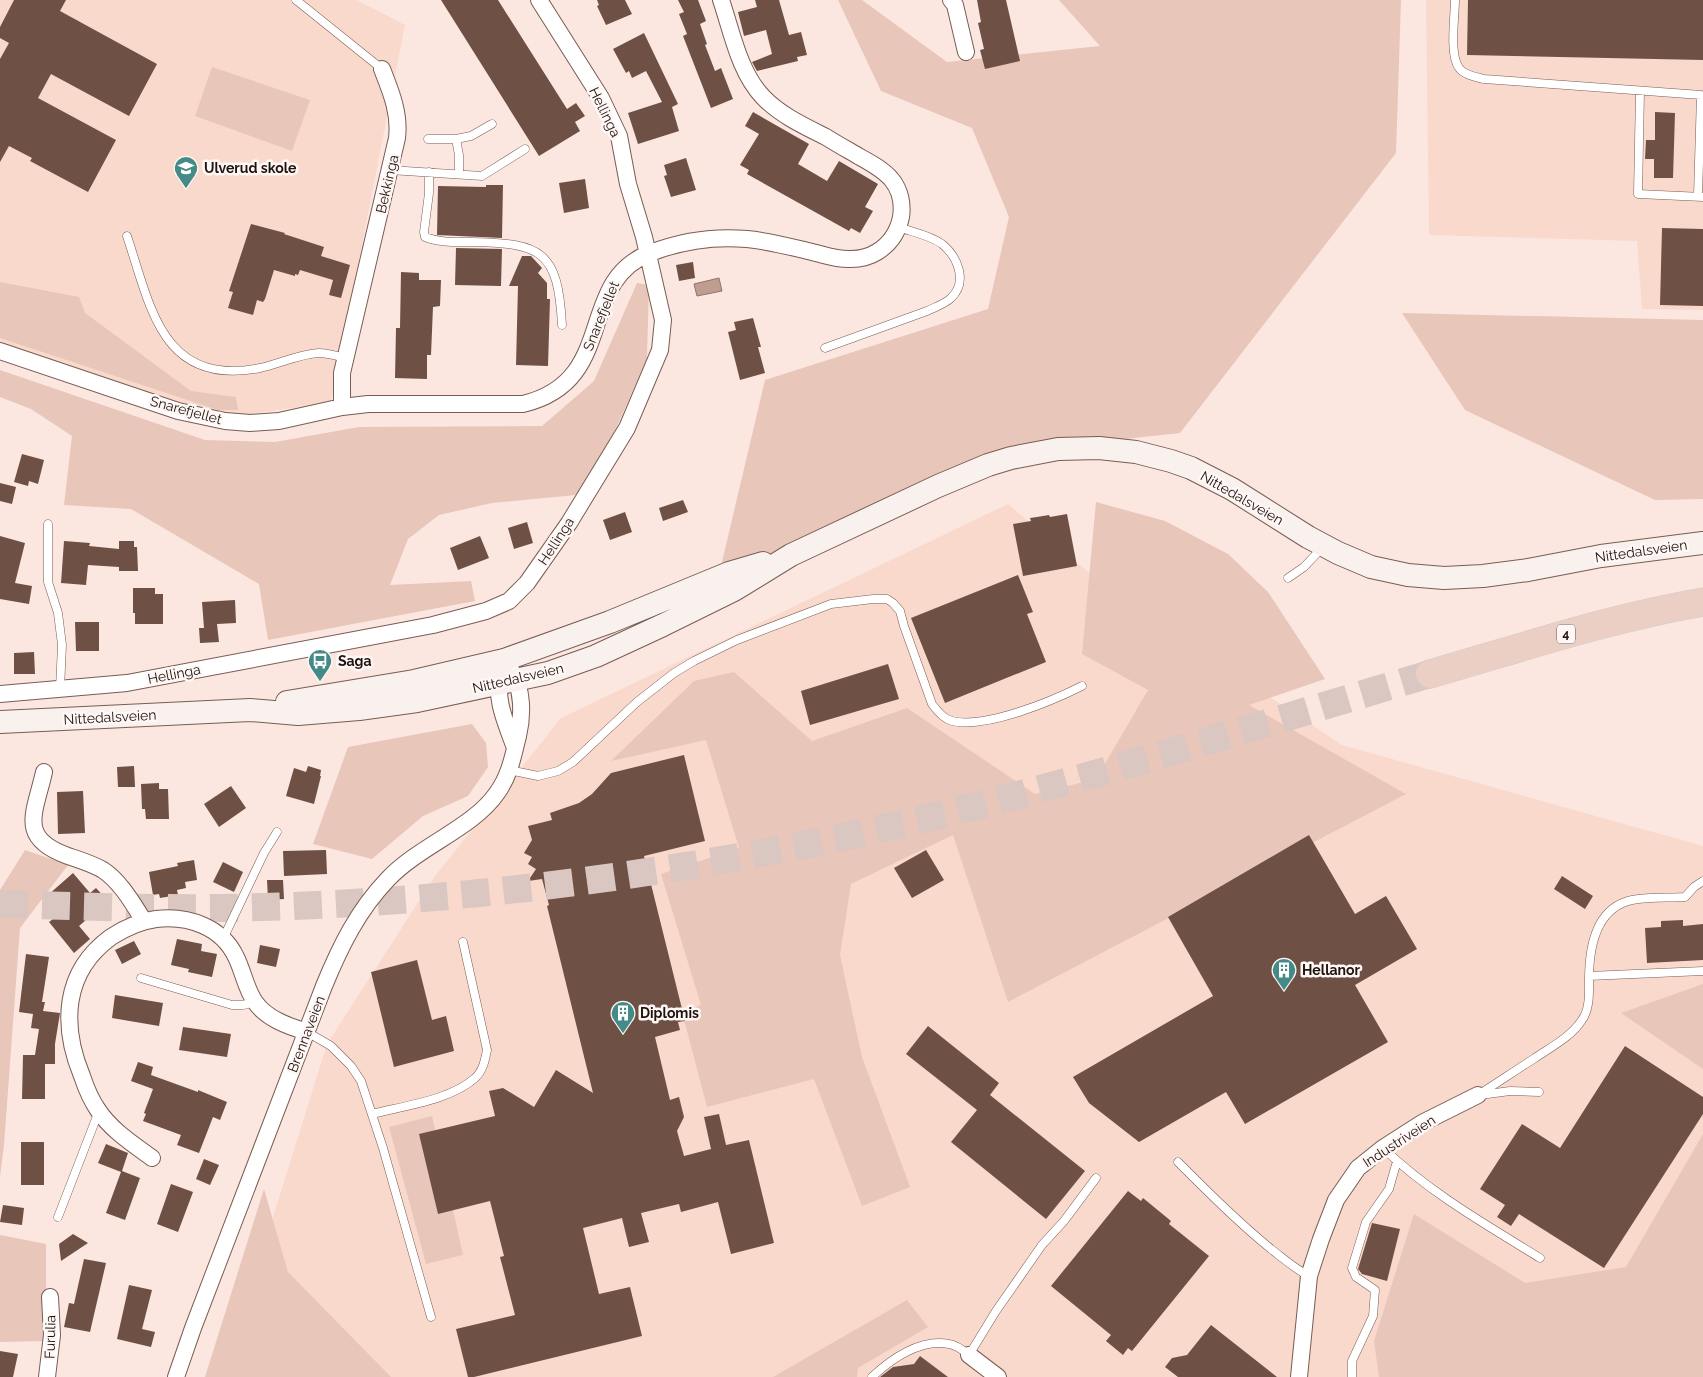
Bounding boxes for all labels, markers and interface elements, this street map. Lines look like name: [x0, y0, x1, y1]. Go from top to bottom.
street label: Hellinga: [586, 84, 624, 140]
street label: Bekkinga: [372, 153, 402, 215]
school or university icon: Ulverud skole: [173, 155, 199, 189]
place label: Ulverud skole: [204, 160, 297, 176]
street label: Snarefjellet: [580, 279, 622, 353]
street label: Snarefjellet: [148, 393, 224, 427]
street label: Nittedalsveien: [1198, 468, 1286, 528]
street label: Hellinga: [535, 514, 577, 568]
street label: Nittedalsveien: [1594, 537, 1688, 565]
road number: 4: [1557, 624, 1575, 644]
bus stop icon: Saga: [307, 648, 333, 682]
place label: Saga: [338, 653, 372, 669]
street label: Nittedalsveien: [471, 660, 565, 696]
street label: Hellinga: [146, 661, 202, 687]
street label: Nittedalsveien: [63, 707, 157, 727]
building icon: Hellanor: [1271, 957, 1297, 991]
place label: Hellanor: [1302, 962, 1361, 978]
street label: Brennaveien: [284, 993, 328, 1075]
building icon: Diplomis: [610, 1000, 636, 1034]
place label: Diplomis: [640, 1005, 699, 1021]
street label: Industriveien: [1360, 1112, 1438, 1170]
street label: Furulia: [42, 1315, 58, 1359]

